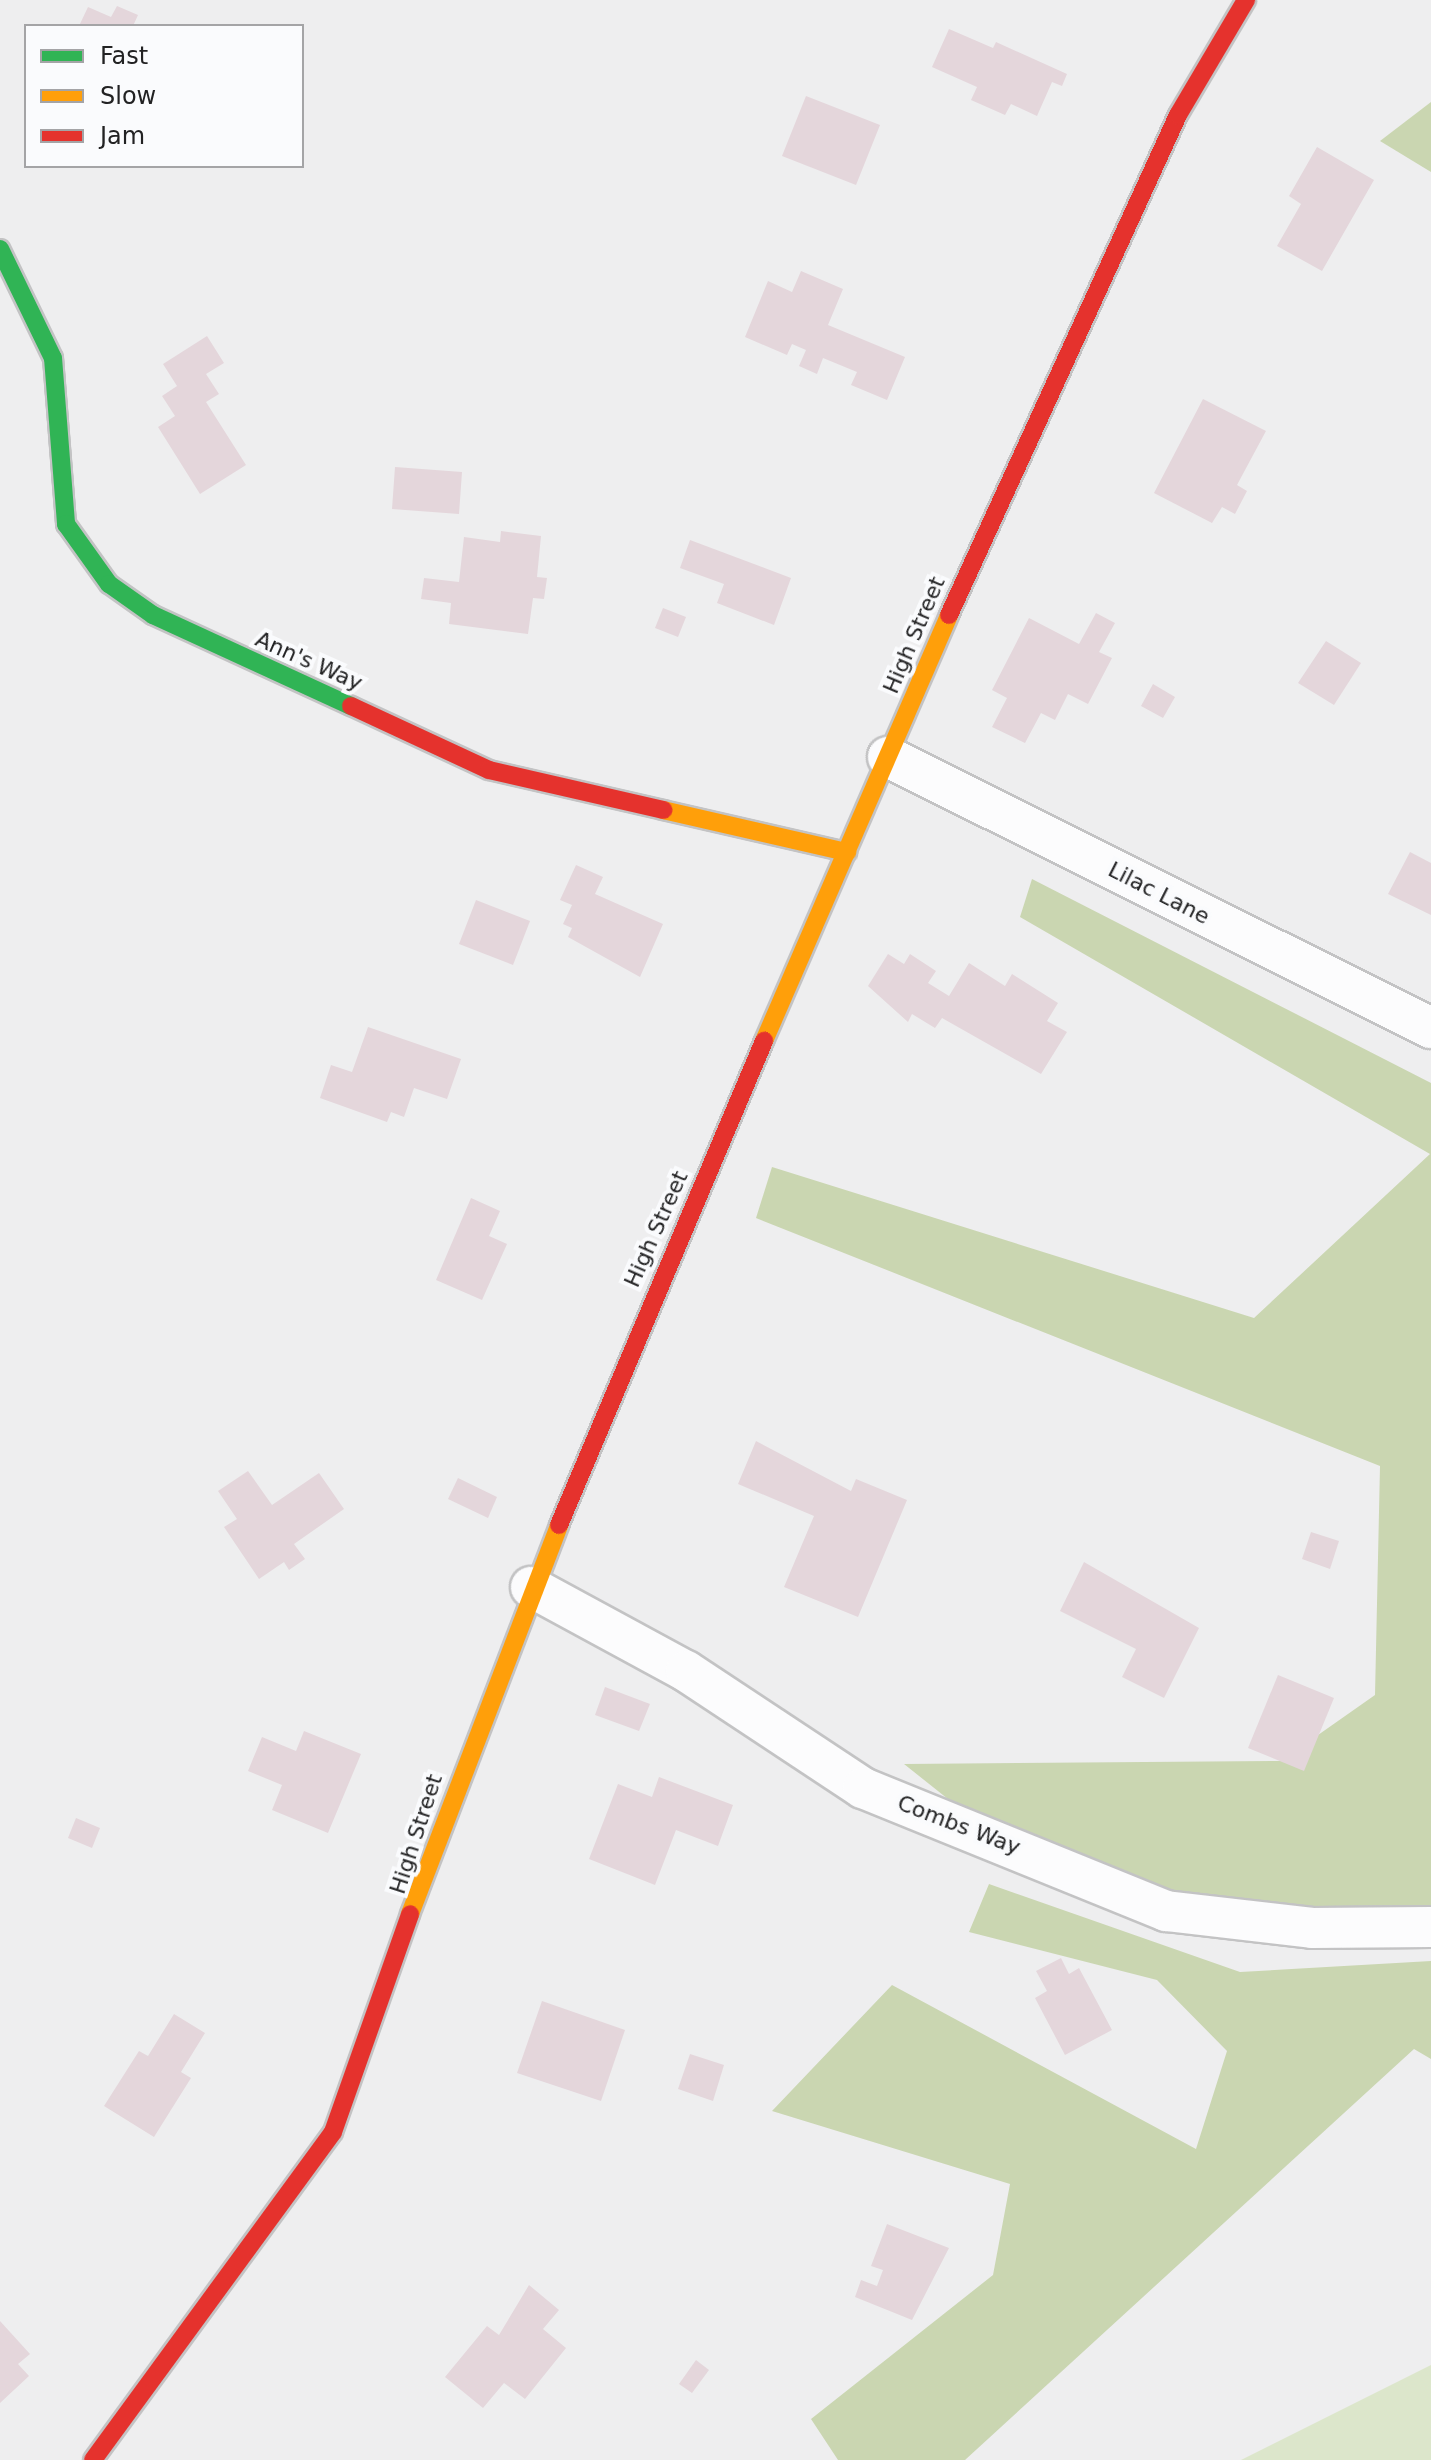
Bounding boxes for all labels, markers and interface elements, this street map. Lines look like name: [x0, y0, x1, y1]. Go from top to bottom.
legend: [24, 24, 304, 168]
text: Fast: [100, 42, 148, 70]
text: Slow: [100, 82, 156, 110]
text: Jam: [100, 122, 145, 150]
street label: High Street: [878, 573, 950, 697]
street label: Ann's Way: [251, 626, 367, 696]
street label: Lilac Lane: [1104, 856, 1214, 930]
street label: High Street: [619, 1167, 693, 1291]
street label: High Street: [384, 1771, 448, 1897]
street label: Combs Way: [894, 1789, 1024, 1861]

